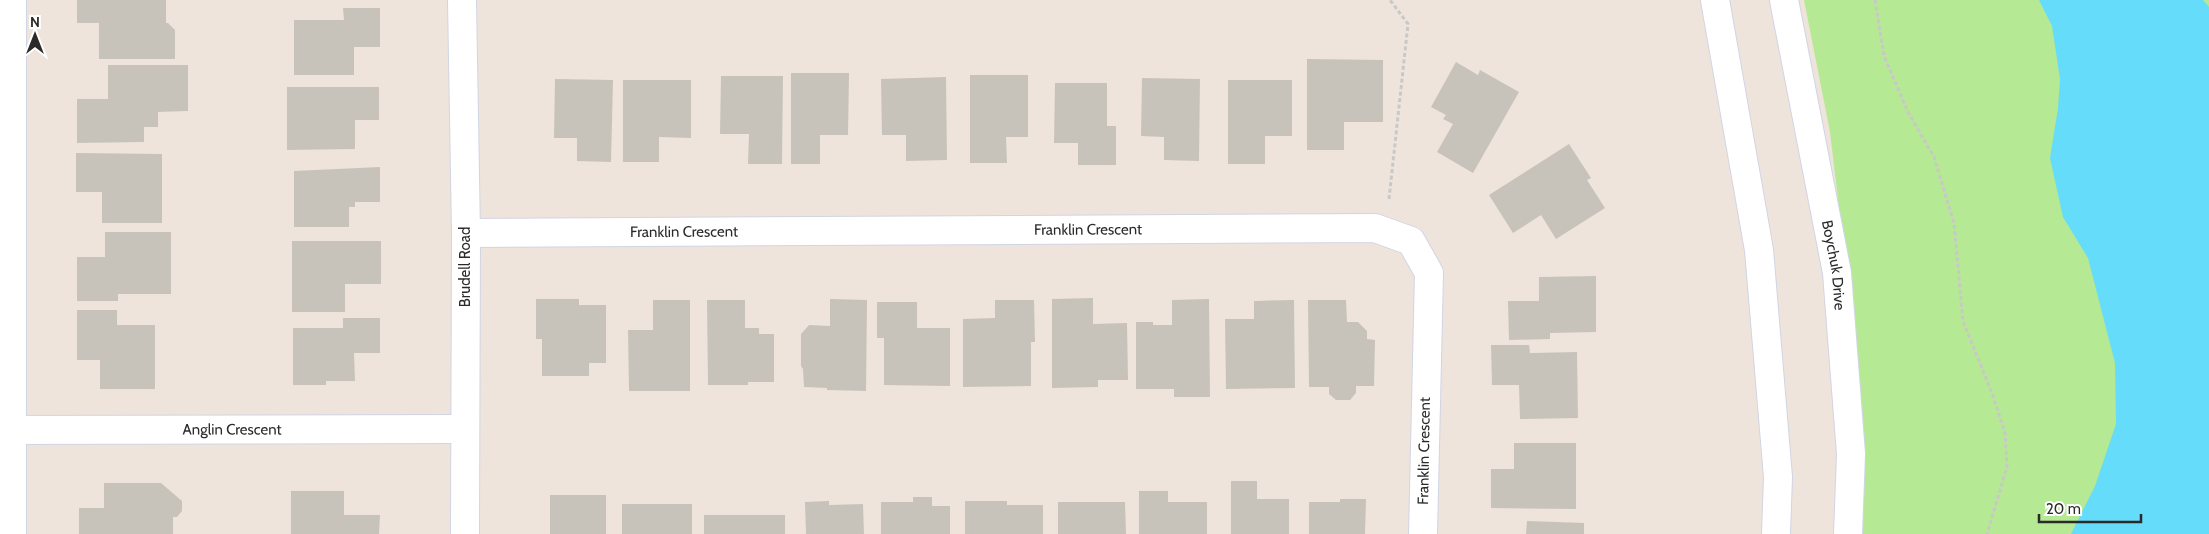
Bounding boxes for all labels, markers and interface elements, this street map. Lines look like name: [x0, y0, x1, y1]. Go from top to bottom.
north arrow: [10, 10, 60, 60]
text: N: [30, 13, 40, 31]
street label: Boychuk Drive: [1818, 219, 1849, 311]
street label: Franklin Crescent: [1034, 220, 1142, 239]
street label: Franklin Crescent: [630, 223, 738, 241]
street label: Brudell Road: [456, 227, 474, 307]
street label: Franklin Crescent: [1414, 397, 1434, 505]
street label: Anglin Crescent: [183, 420, 281, 439]
scale bar: [2039, 492, 2142, 524]
text: 20 m: [2046, 500, 2081, 518]

